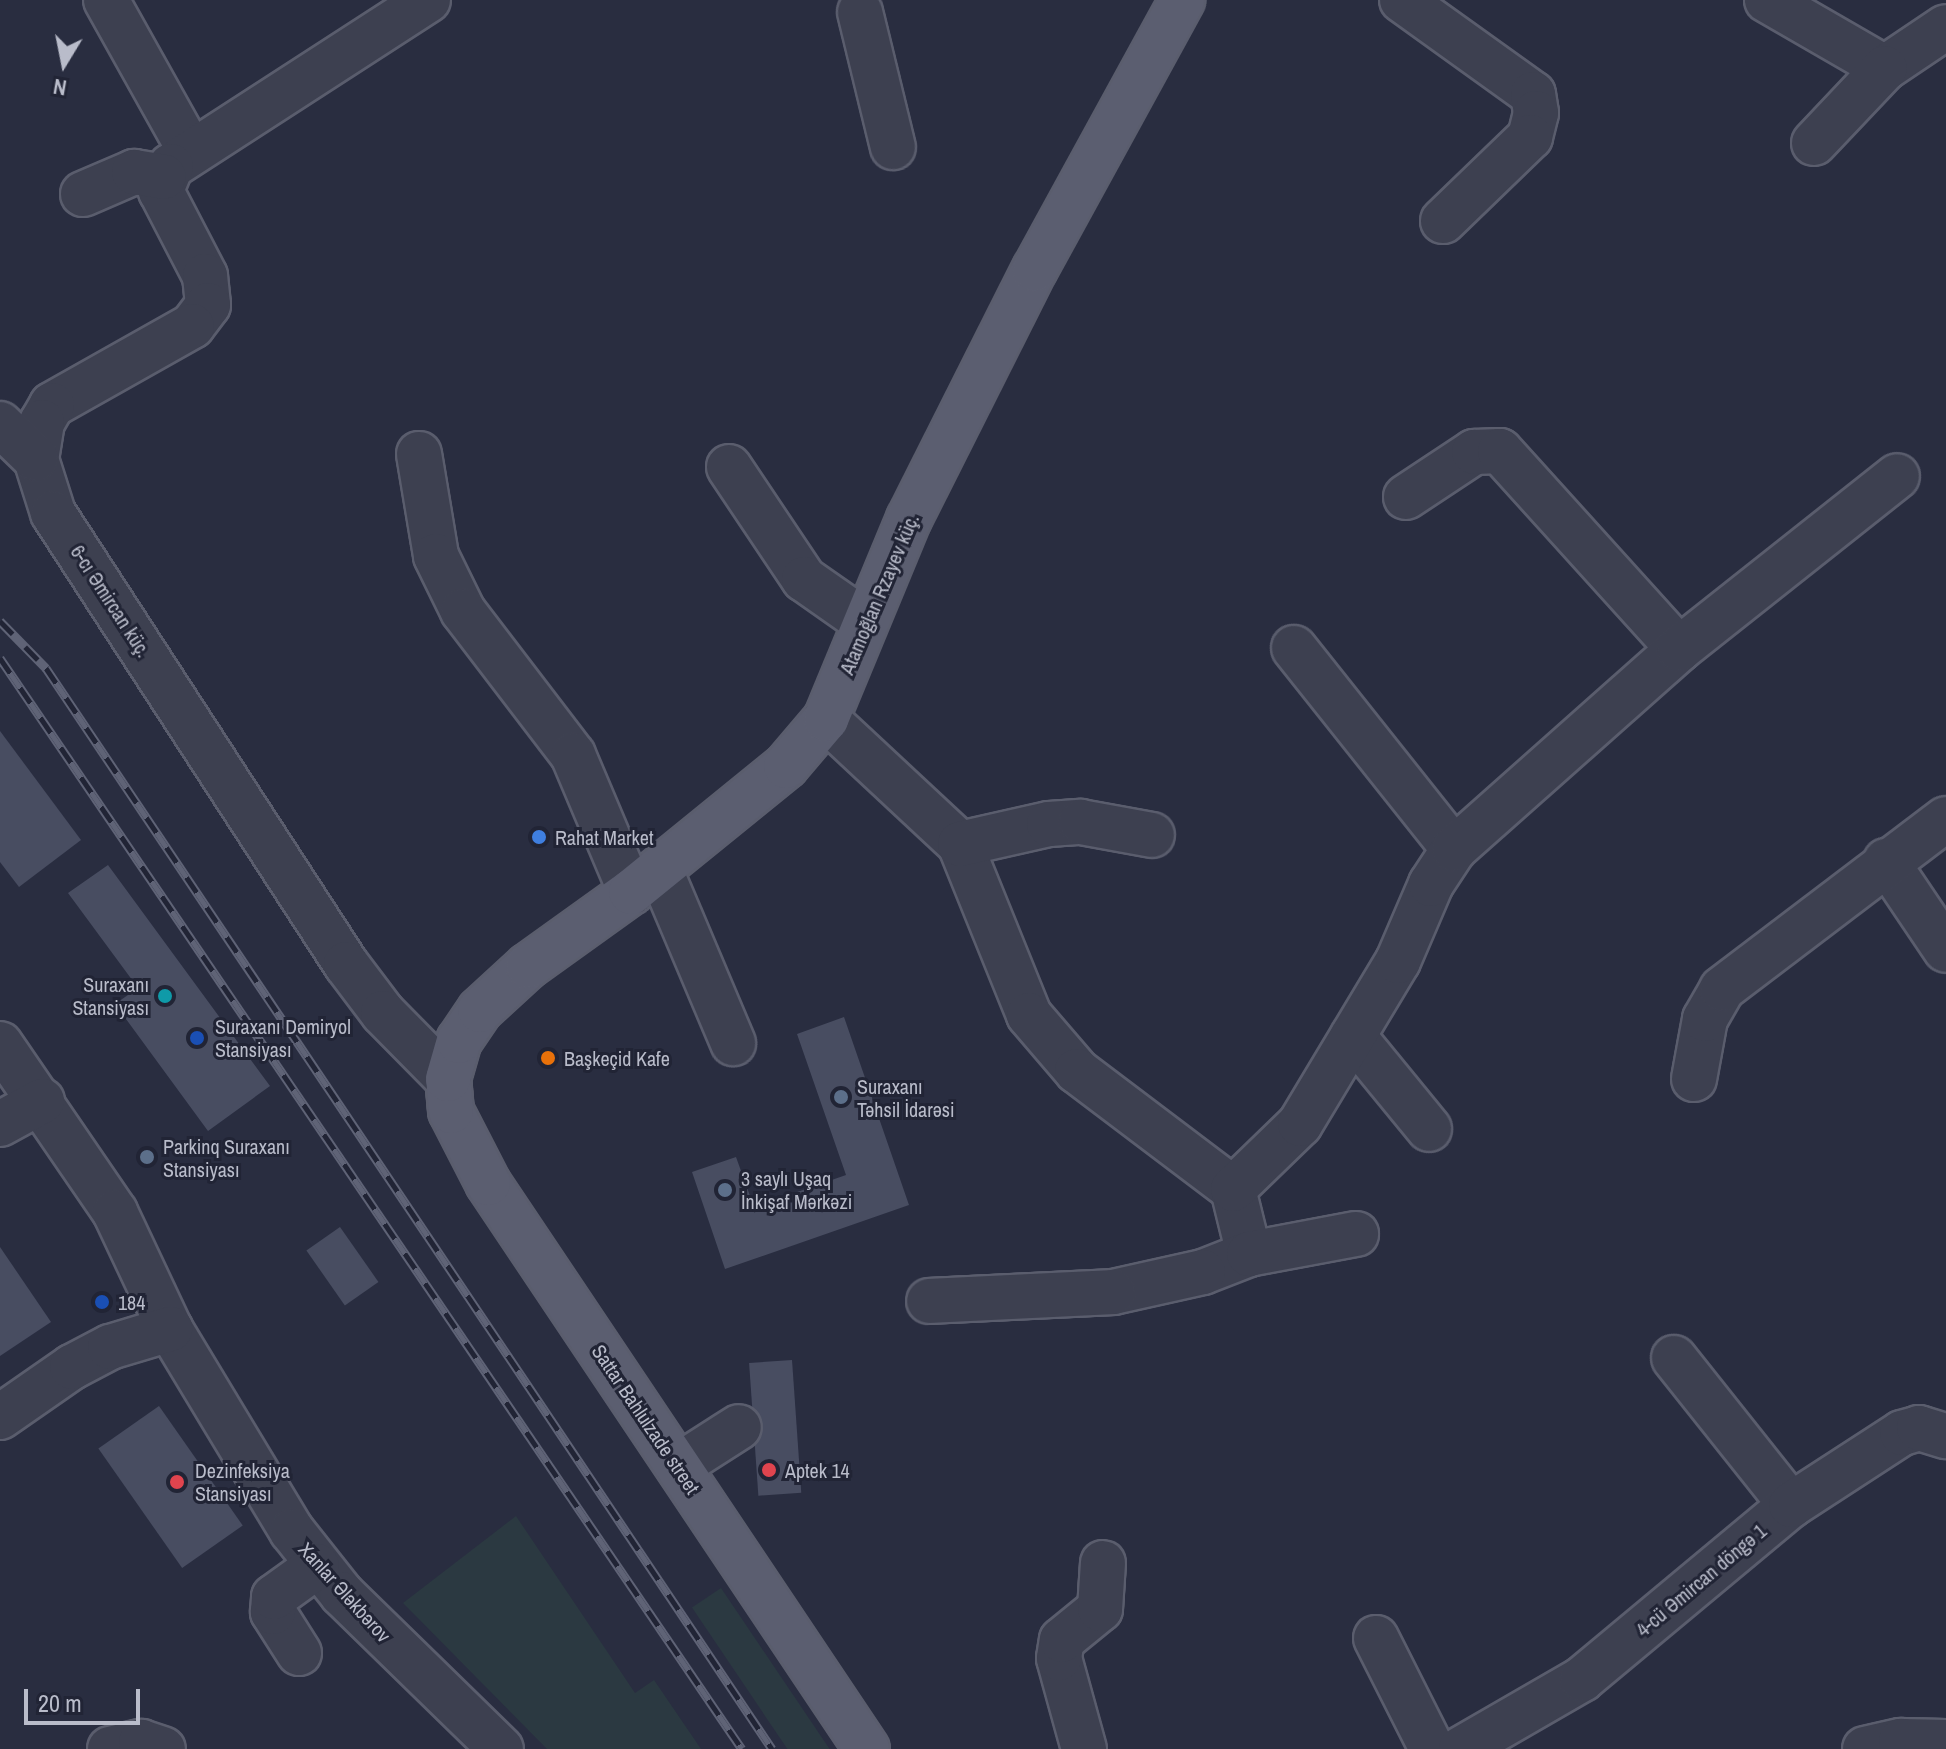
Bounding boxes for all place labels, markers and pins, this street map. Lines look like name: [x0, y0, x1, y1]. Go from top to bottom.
place label: Rahat Market: [555, 825, 653, 849]
marker: Rahat Market: [530, 828, 548, 846]
place label: Suraxanı Stansiyası: [72, 972, 149, 1019]
marker: Suraxanı Stansiyası: [156, 987, 174, 1005]
place label: Suraxanı Dəmiryol Stansiyası: [215, 1014, 351, 1061]
marker: Suraxanı Dəmiryol Stansiyası: [186, 1027, 208, 1049]
place label: Başkeçid Kafe: [564, 1046, 670, 1070]
marker: Başkeçid Kafe: [539, 1049, 557, 1067]
place label: Suraxanı Təhsil İdarəsi: [857, 1074, 955, 1121]
marker: Suraxanı Təhsil İdarəsi: [832, 1088, 850, 1106]
place label: Parkinq Suraxanı Stansiyası: [163, 1134, 290, 1181]
marker: Parkinq Suraxanı Stansiyası: [138, 1148, 156, 1166]
place label: 3 saylı Uşaq İnkişaf Mərkəzi: [741, 1166, 852, 1213]
marker: 3 saylı Uşaq İnkişaf Mərkəzi: [716, 1181, 734, 1199]
place label: 184: [118, 1290, 145, 1314]
marker: 184: [93, 1293, 111, 1311]
place label: Dezinfeksiya Stansiyası: [195, 1458, 290, 1505]
place label: Aptek 14: [785, 1458, 850, 1482]
marker: Aptek 14: [760, 1461, 778, 1479]
marker: Dezinfeksiya Stansiyası: [166, 1471, 188, 1493]

